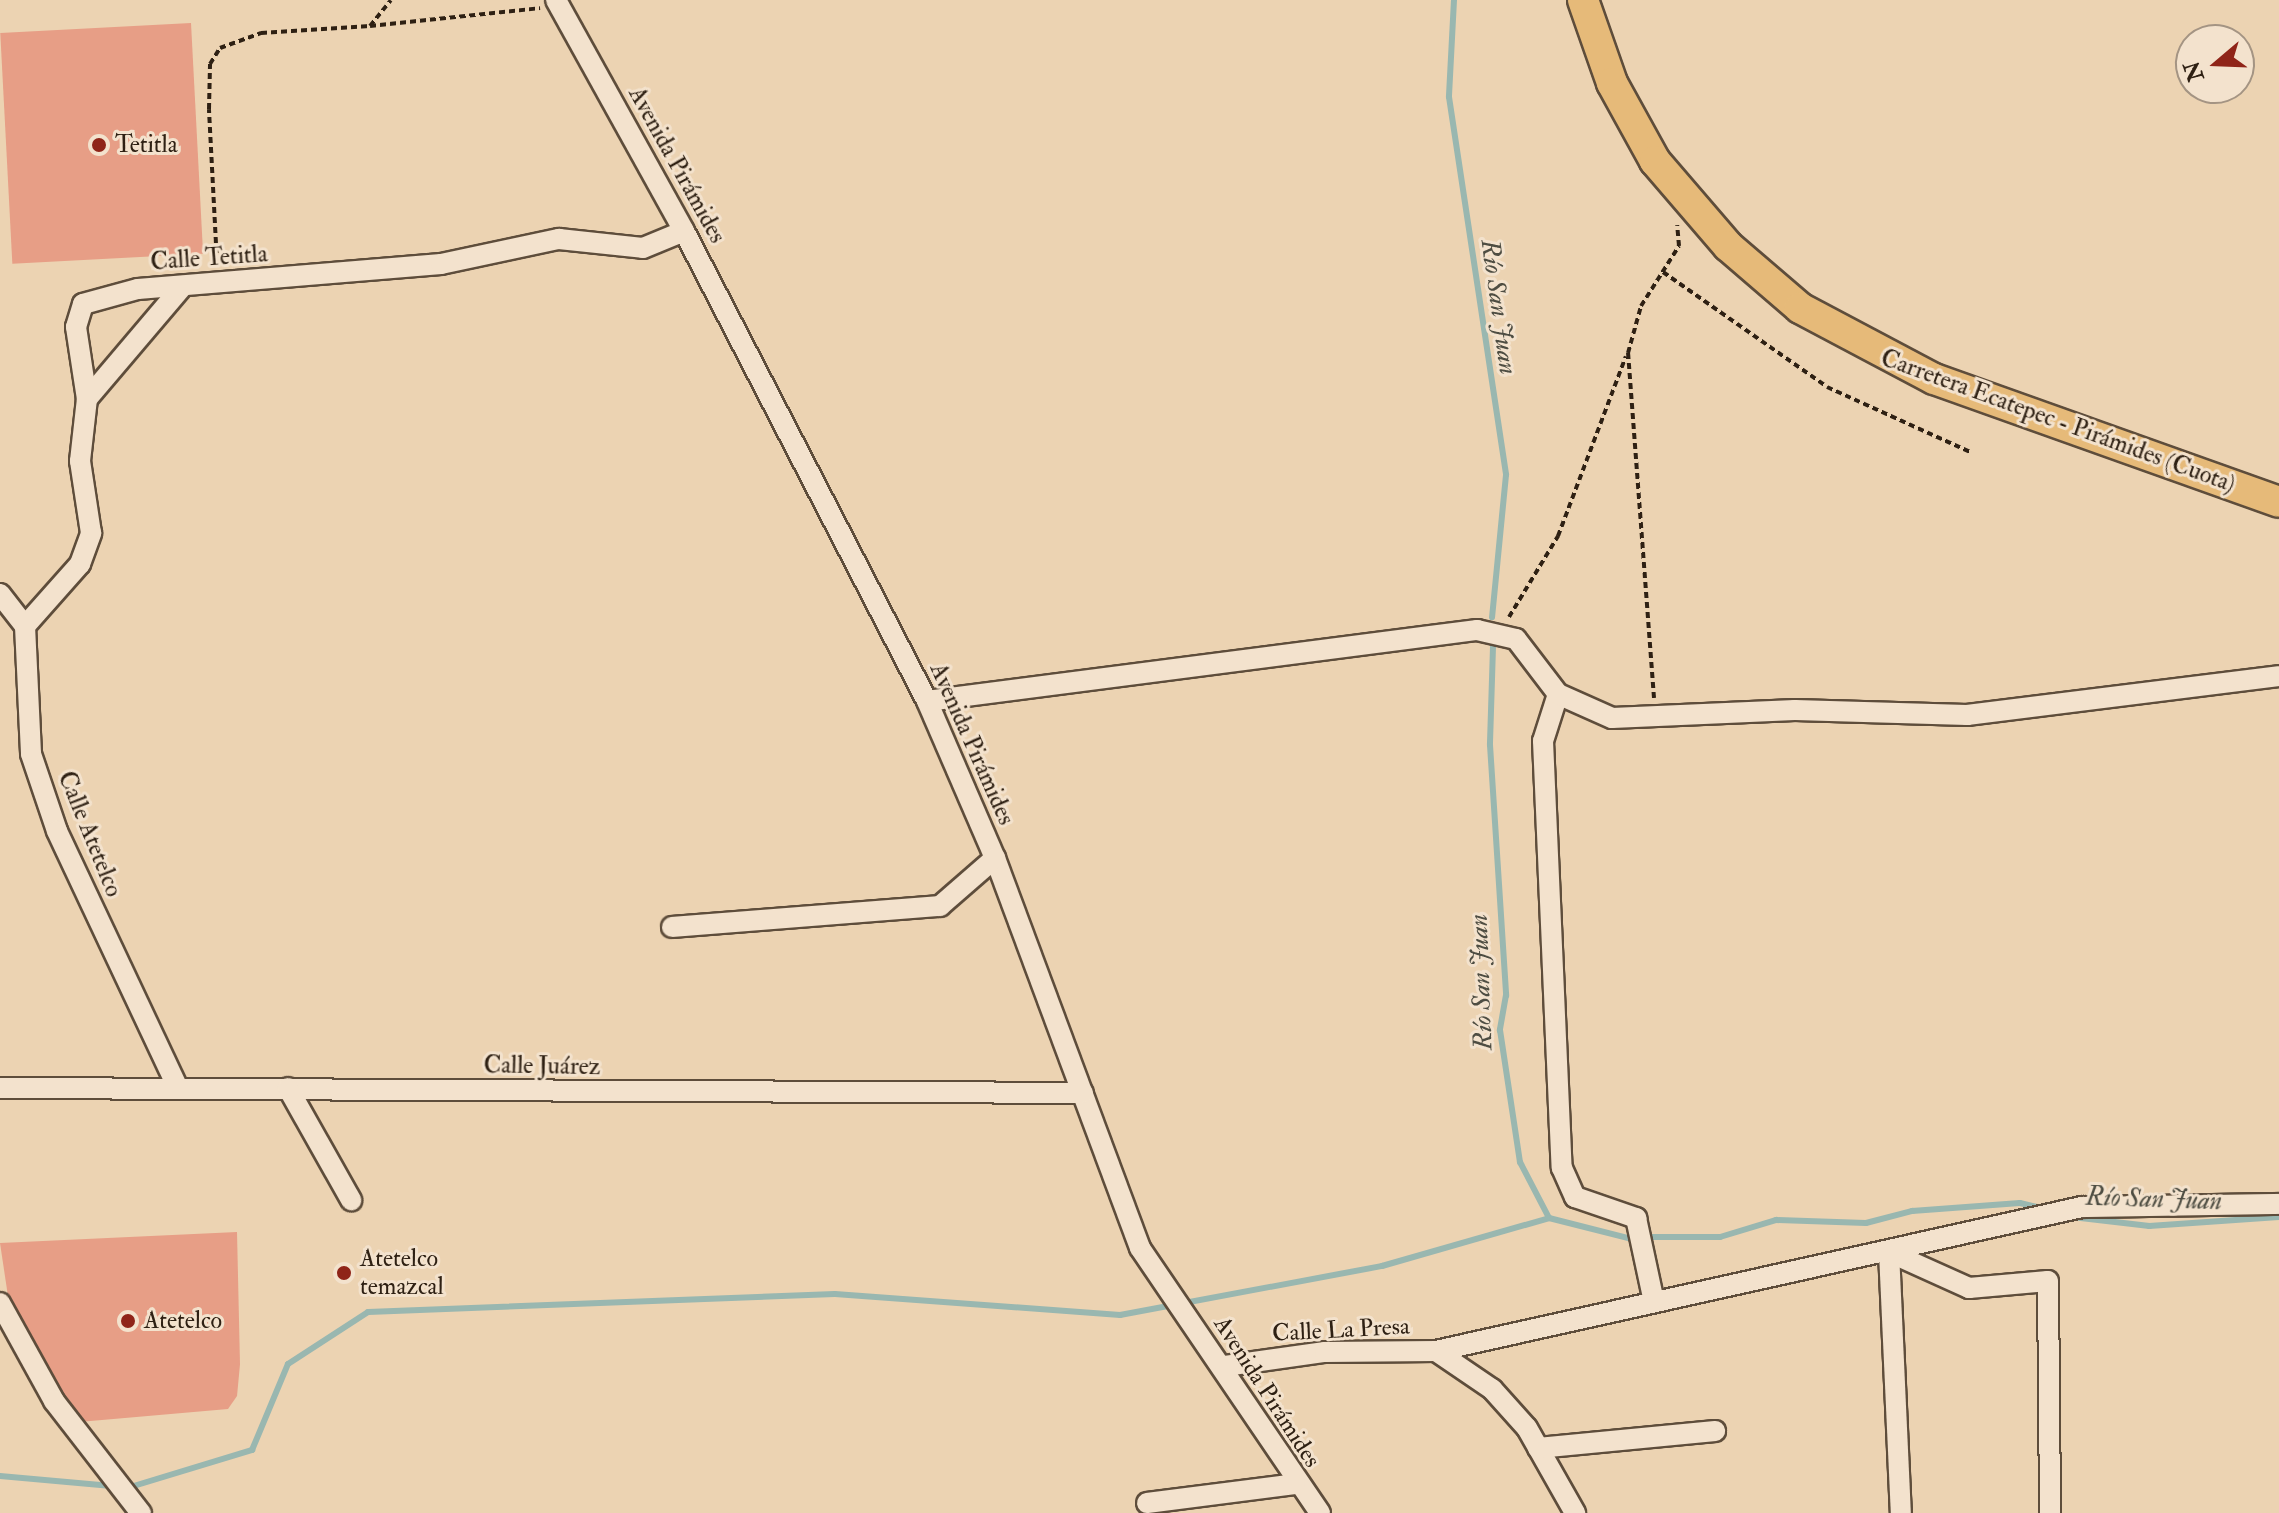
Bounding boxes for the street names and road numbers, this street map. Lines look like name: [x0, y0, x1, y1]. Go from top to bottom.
street label: Avenida Pirámides: [622, 82, 732, 248]
street label: Calle Tetitla: [150, 240, 268, 276]
street label: Carretera Ecatepec - Pirámides (Cuota): [1877, 343, 2239, 499]
street label: Avenida Pirámides: [923, 659, 1021, 829]
street label: Calle Atetelco: [52, 767, 128, 901]
street label: Calle Juárez: [483, 1051, 601, 1081]
street label: Avenida Pirámides: [1207, 1311, 1327, 1473]
street label: Calle La Presa: [1271, 1312, 1411, 1348]

